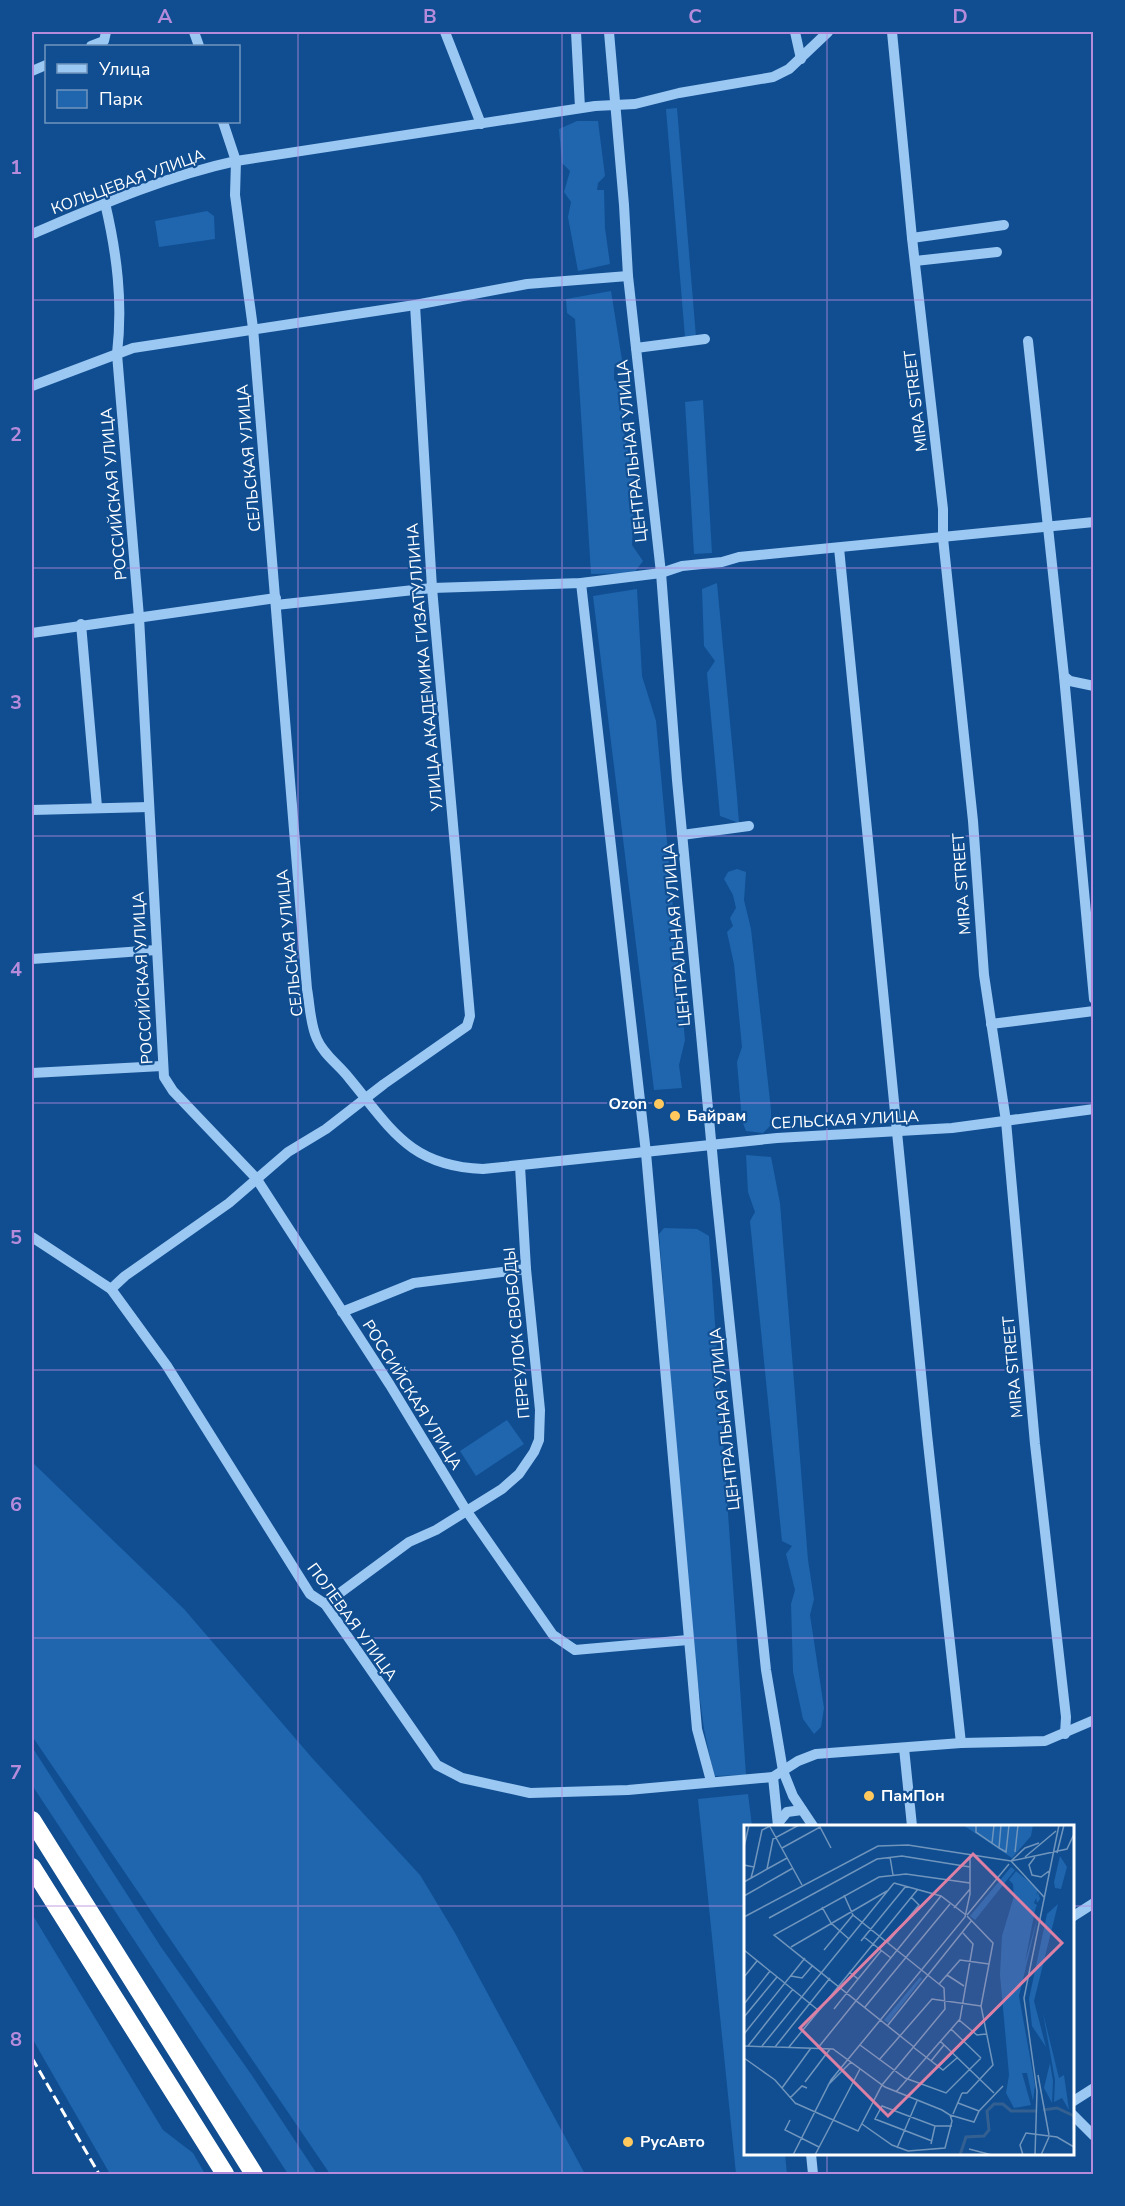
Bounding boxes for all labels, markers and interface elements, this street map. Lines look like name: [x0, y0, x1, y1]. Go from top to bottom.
text: A: [158, 3, 173, 30]
text: B: [423, 3, 437, 30]
text: C: [688, 3, 702, 30]
text: D: [952, 3, 968, 30]
legend: [45, 45, 240, 123]
text: Улица: [98, 57, 150, 81]
text: Парк: [99, 87, 143, 111]
street label: КОЛЬЦЕВАЯ УЛИЦА: [48, 144, 208, 220]
text: 1: [10, 154, 22, 181]
street label: MIRA STREET: [899, 349, 933, 453]
street label: ЦЕНТРАЛЬНАЯ УЛИЦА: [611, 358, 653, 544]
street label: СЕЛЬСКАЯ УЛИЦА: [232, 383, 266, 533]
street label: РОССИЙСКАЯ УЛИЦА: [95, 407, 132, 581]
text: 2: [10, 421, 22, 448]
street label: УЛИЦА АКАДЕМИКА ГИЗАТУЛЛИНА: [401, 522, 449, 813]
text: 3: [10, 689, 22, 716]
street label: MIRA STREET: [947, 832, 977, 936]
street label: ЦЕНТРАЛЬНАЯ УЛИЦА: [658, 842, 696, 1027]
street label: СЕЛЬСКАЯ УЛИЦА: [271, 868, 309, 1018]
street label: РОССИЙСКАЯ УЛИЦА: [127, 891, 159, 1065]
text: 4: [10, 956, 22, 983]
place label: Ozon: [608, 1093, 647, 1115]
marker: Ozon: [652, 1097, 666, 1111]
place label: Байрам: [687, 1105, 746, 1127]
street label: СЕЛЬСКАЯ УЛИЦА: [770, 1105, 920, 1135]
marker: Байрам: [668, 1109, 682, 1123]
text: 5: [10, 1224, 22, 1251]
street label: ПЕРЕУЛОК СВОБОДЫ: [499, 1246, 535, 1420]
street label: MIRA STREET: [998, 1315, 1028, 1419]
street label: РОССИЙСКАЯ УЛИЦА: [357, 1316, 467, 1474]
street label: ЦЕНТРАЛЬНАЯ УЛИЦА: [704, 1326, 746, 1512]
text: 6: [10, 1491, 22, 1518]
street label: ПОЛЕВАЯ УЛИЦА: [302, 1558, 403, 1686]
text: 7: [10, 1759, 22, 1786]
place label: ПамПон: [881, 1785, 945, 1807]
marker: ПамПон: [862, 1789, 876, 1803]
inset map: [744, 1825, 1074, 2155]
text: 8: [10, 2026, 22, 2053]
place label: РусАвто: [640, 2131, 705, 2153]
marker: РусАвто: [621, 2135, 635, 2149]

